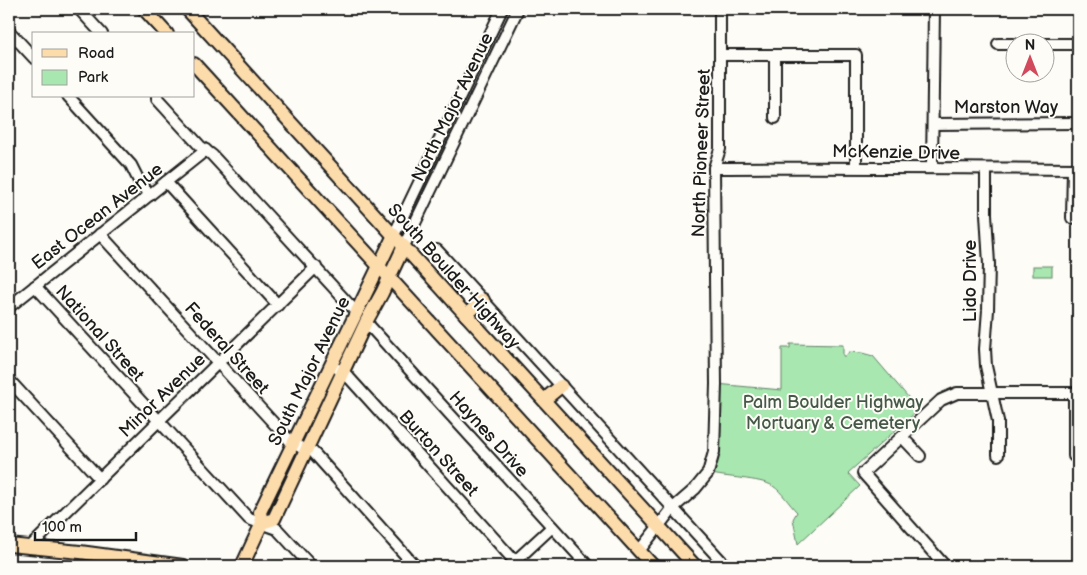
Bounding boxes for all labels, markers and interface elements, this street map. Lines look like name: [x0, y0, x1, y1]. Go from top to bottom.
street label: North Major Avenue: [407, 29, 498, 185]
legend: [32, 32, 195, 98]
north arrow: [1004, 32, 1054, 82]
text: N: [1025, 37, 1035, 54]
text: Road: [78, 44, 114, 63]
text: Park: [78, 68, 109, 87]
street label: North Pioneer Street: [688, 68, 715, 238]
street label: Marston Way: [954, 97, 1059, 118]
street label: McKenzie Drive: [832, 141, 960, 164]
street label: East Ocean Avenue: [28, 158, 167, 274]
street label: South Boulder Highway: [383, 200, 525, 354]
street label: Lido Drive: [960, 240, 981, 322]
street label: National Street: [51, 281, 149, 386]
street label: South Major Avenue: [264, 293, 355, 449]
street label: Federal Street: [180, 298, 274, 399]
street label: Minor Avenue: [115, 349, 210, 442]
street label: Haynes Drive: [445, 387, 533, 482]
park label: Palm Boulder Highway Mortuary & Cemetery: [742, 392, 924, 434]
street label: Burton Street: [395, 406, 483, 501]
scale bar: [35, 510, 136, 542]
text: 100 m: [42, 518, 82, 537]

